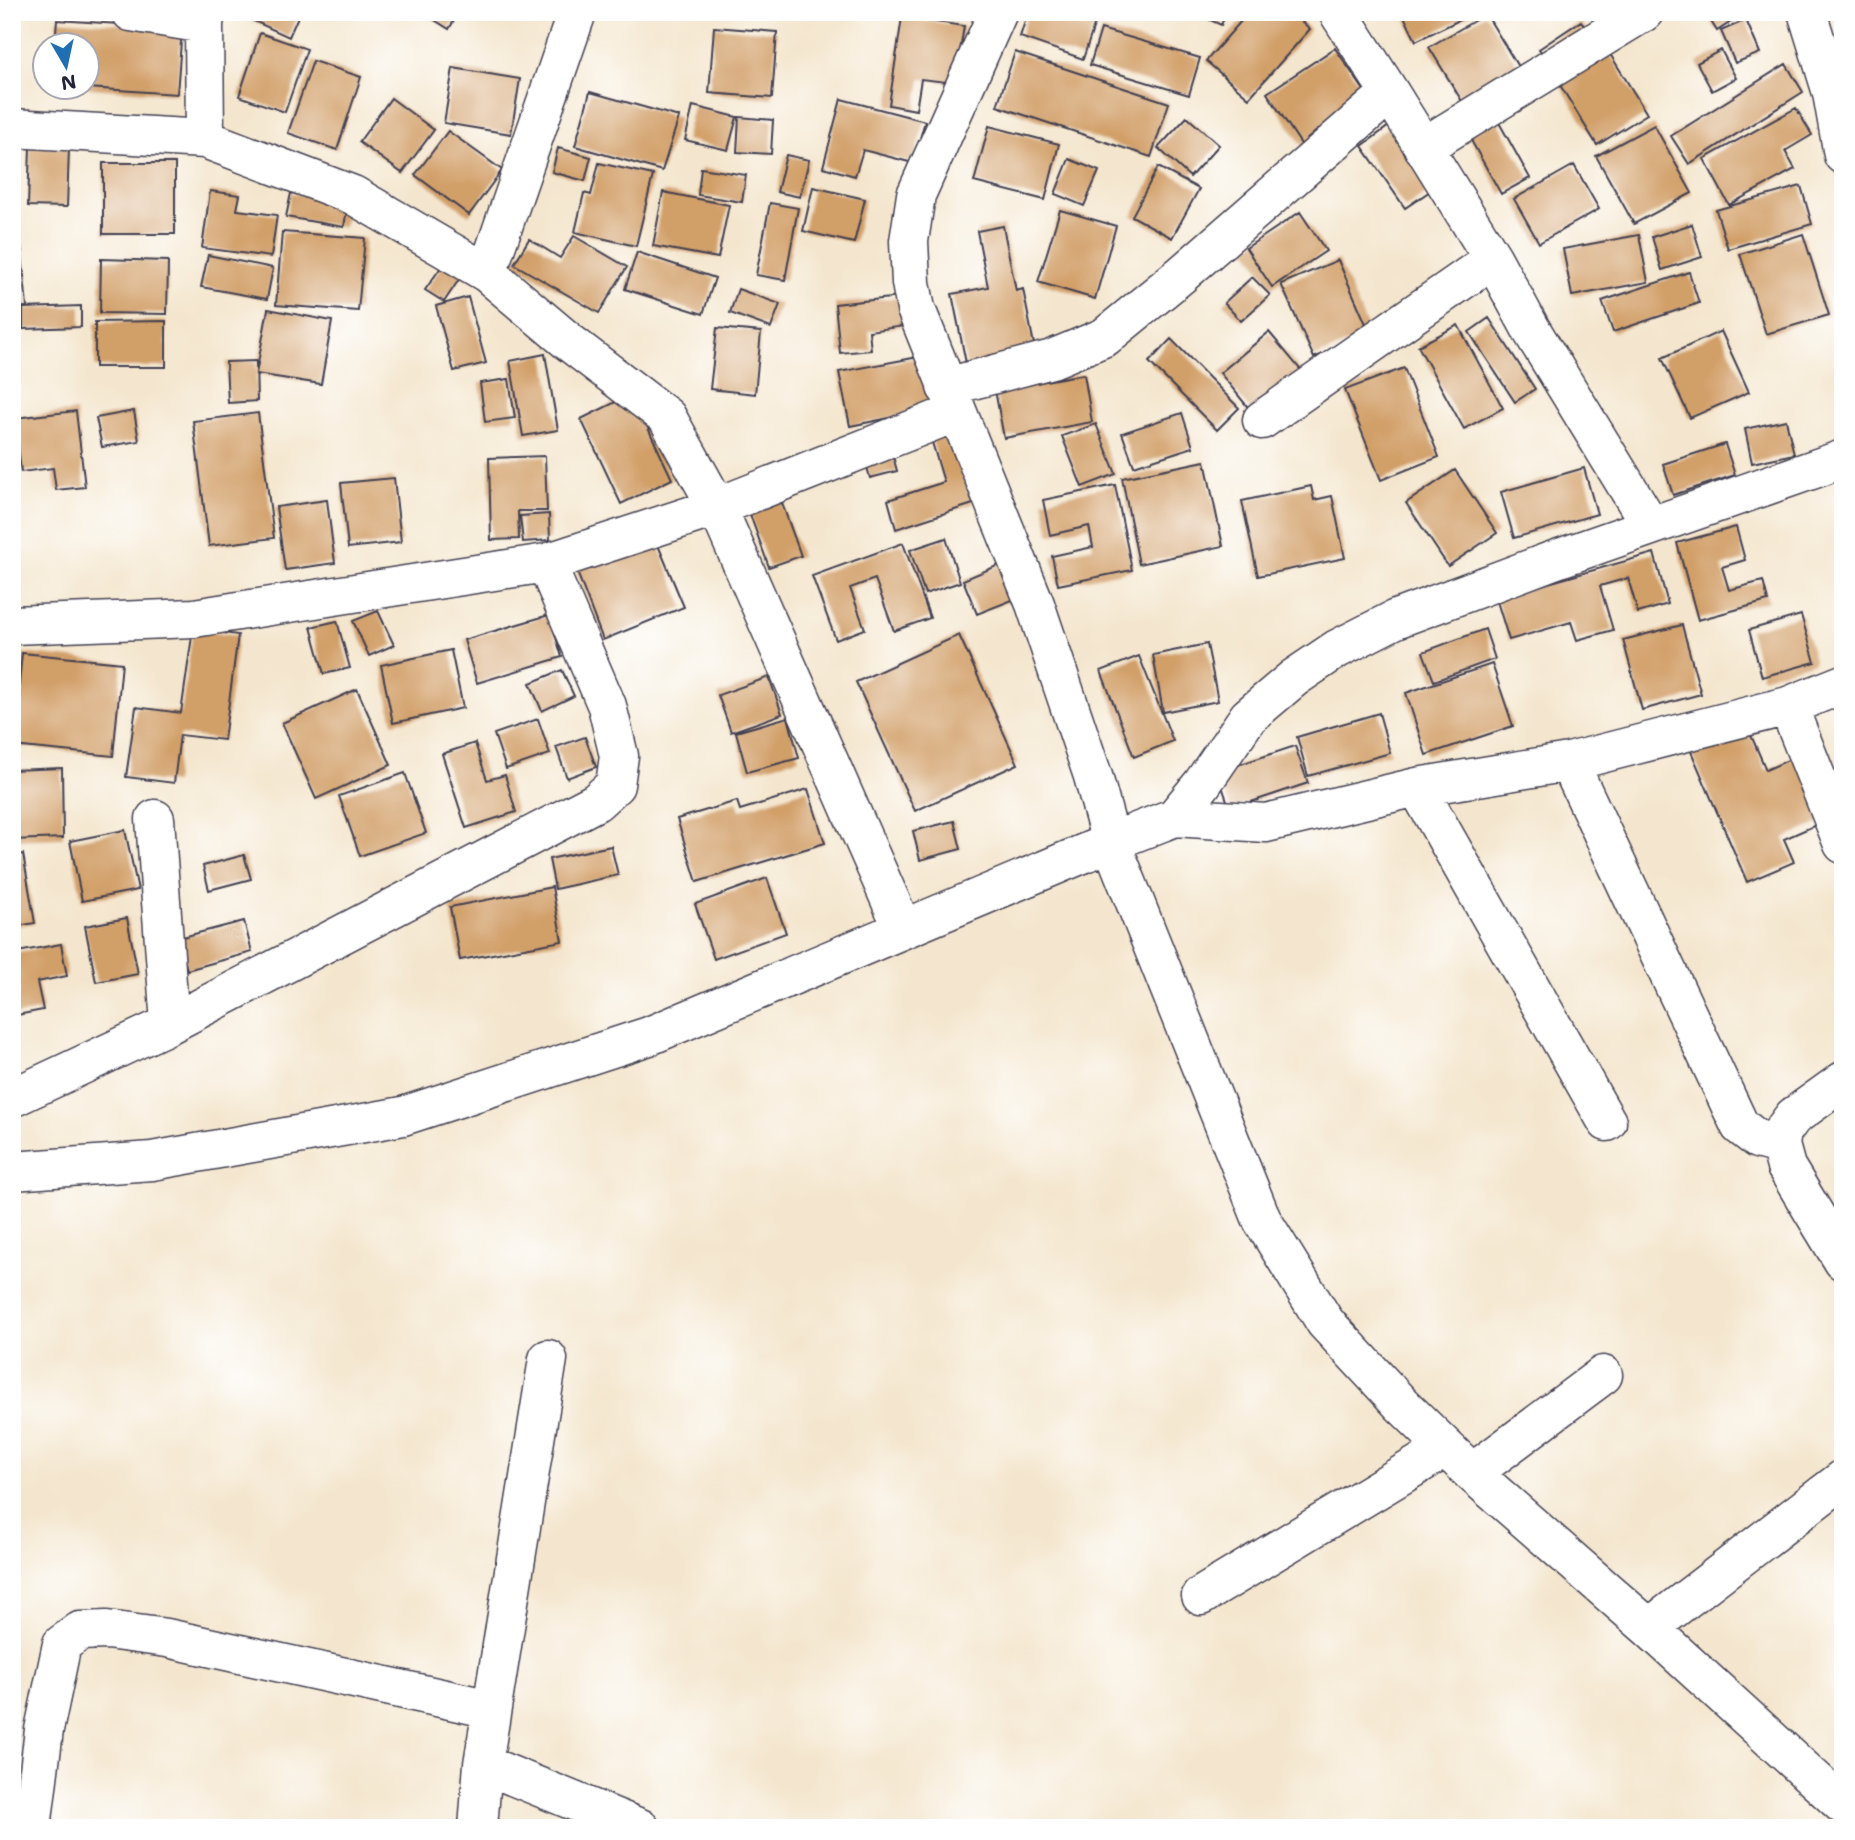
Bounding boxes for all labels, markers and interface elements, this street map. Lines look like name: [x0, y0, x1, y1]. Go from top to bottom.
north arrow: [32, 32, 102, 102]
text: N: [59, 69, 78, 96]

